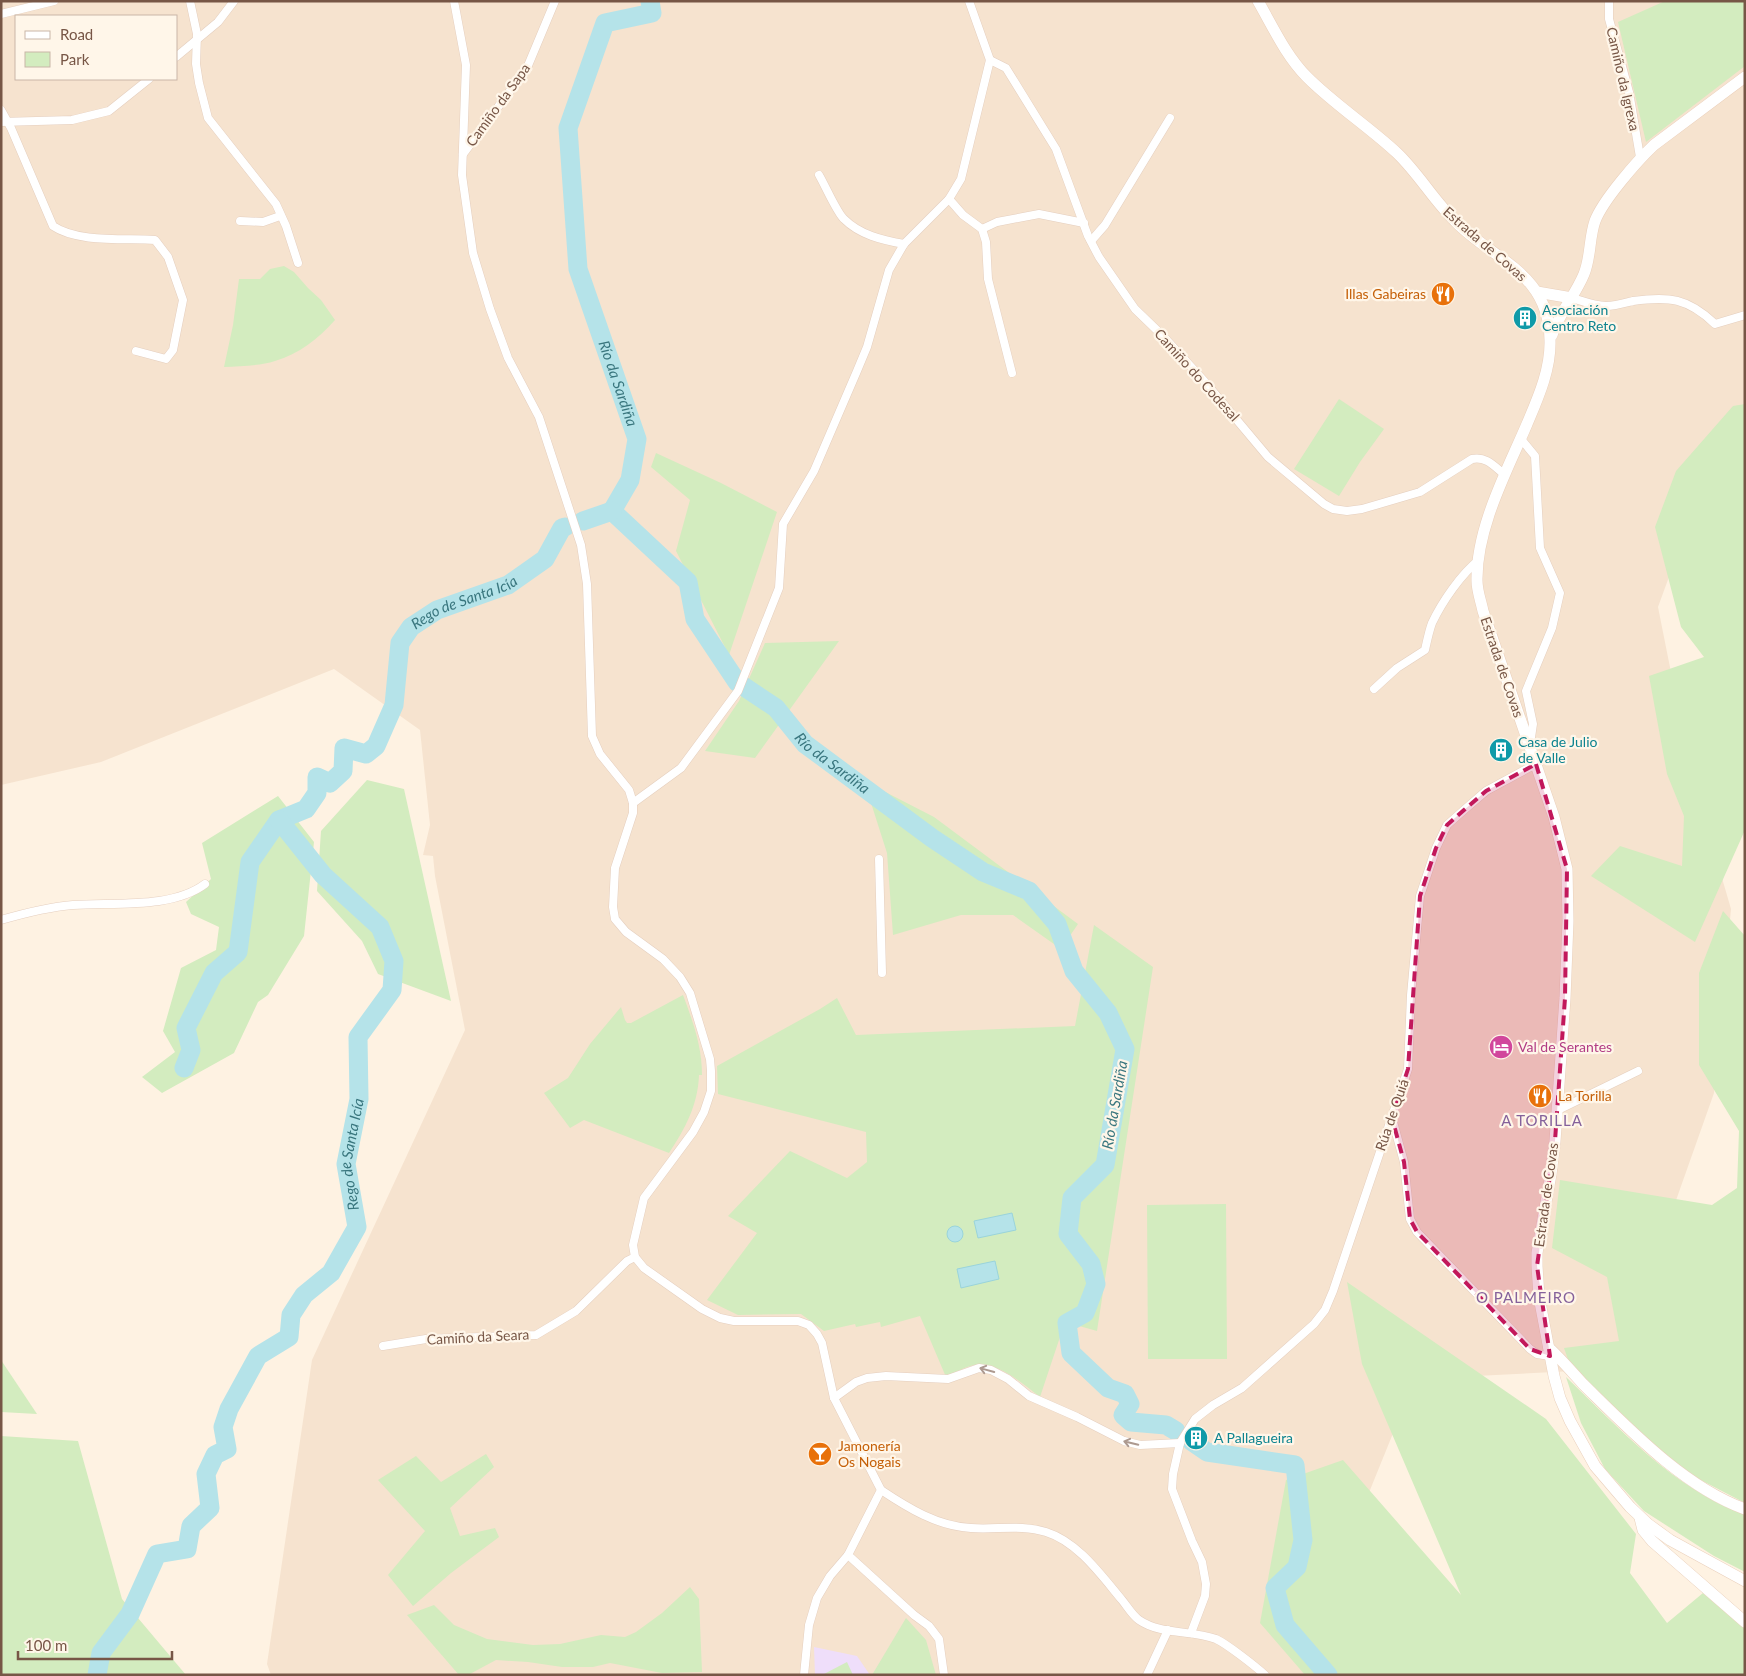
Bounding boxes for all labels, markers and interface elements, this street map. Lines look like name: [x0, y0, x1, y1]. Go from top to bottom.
legend: [15, 15, 178, 80]
text: Road: [60, 25, 93, 43]
street label: Camiño da Igrexa: [1603, 25, 1644, 132]
text: Park: [60, 50, 90, 68]
street label: Camiño da Sapa: [462, 60, 533, 149]
street label: Estrada de Covas: [1440, 203, 1531, 285]
restaurant icon: Illas Gabeiras: [1430, 281, 1456, 307]
place label: Illas Gabeiras: [1345, 285, 1426, 302]
place label: Asociación Centro Reto: [1542, 301, 1616, 334]
building icon: Asociación Centro Reto: [1512, 305, 1538, 331]
street label: Camiño do Codesal: [1151, 325, 1243, 424]
water label: Río da Sardiña: [595, 338, 642, 429]
water label: Rego de Santa Icía: [407, 571, 521, 633]
street label: Estrada de Covas: [1477, 614, 1528, 719]
water label: Río da Sardiña: [791, 729, 874, 797]
place label: Casa de Julio de Valle: [1518, 733, 1598, 766]
building icon: Casa de Julio de Valle: [1488, 737, 1514, 763]
hotel icon: Val de Serantes: [1488, 1034, 1514, 1060]
place label: Val de Serantes: [1518, 1038, 1612, 1055]
water label: Río da Sardiña: [1097, 1059, 1131, 1151]
street label: Rúa de Quiá: [1371, 1077, 1412, 1153]
restaurant icon: La Torilla: [1527, 1083, 1553, 1109]
place label: La Torilla: [1558, 1087, 1612, 1104]
water label: Rego de Santa Icía: [336, 1096, 367, 1212]
district label: A TORILLA: [1501, 1111, 1583, 1129]
street label: Estrada de Covas: [1530, 1142, 1561, 1248]
district label: O PALMEIRO: [1476, 1288, 1576, 1306]
street label: Camiño da Seara: [426, 1325, 530, 1348]
one-way arrow: [980, 1365, 996, 1374]
building icon: A Pallagueira: [1183, 1425, 1209, 1451]
place label: A Pallagueira: [1214, 1429, 1293, 1446]
place label: Jamonería Os Nogais: [838, 1437, 901, 1470]
one-way arrow: [1124, 1438, 1140, 1447]
bar icon: Jamonería Os Nogais: [807, 1441, 833, 1467]
scale bar: [18, 1628, 171, 1660]
text: 100 m: [25, 1636, 67, 1654]

